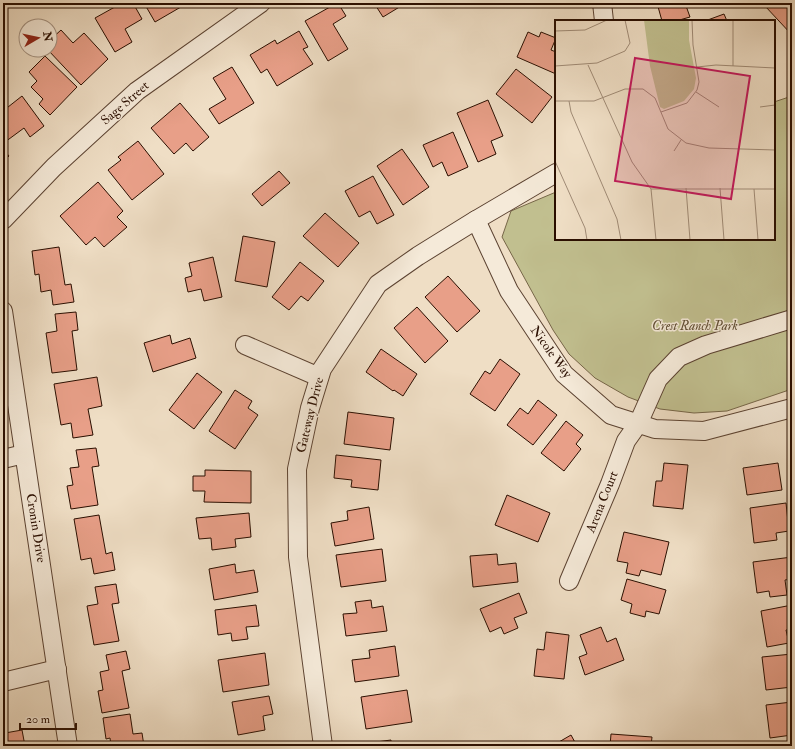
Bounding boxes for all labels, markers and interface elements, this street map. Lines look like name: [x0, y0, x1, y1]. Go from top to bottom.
north arrow: [18, 18, 58, 58]
inset map: [555, 20, 775, 240]
text: N: [40, 30, 55, 44]
street label: Sage Street: [98, 78, 152, 128]
park label: Crest Ranch Park: [652, 318, 738, 334]
street label: Nicole Way: [526, 323, 576, 382]
street label: Gateway Drive: [293, 375, 328, 455]
street label: Arena Court: [582, 469, 622, 536]
street label: Cronin Drive: [23, 492, 49, 564]
scale bar: [20, 705, 76, 731]
text: 20 m: [26, 712, 51, 727]

